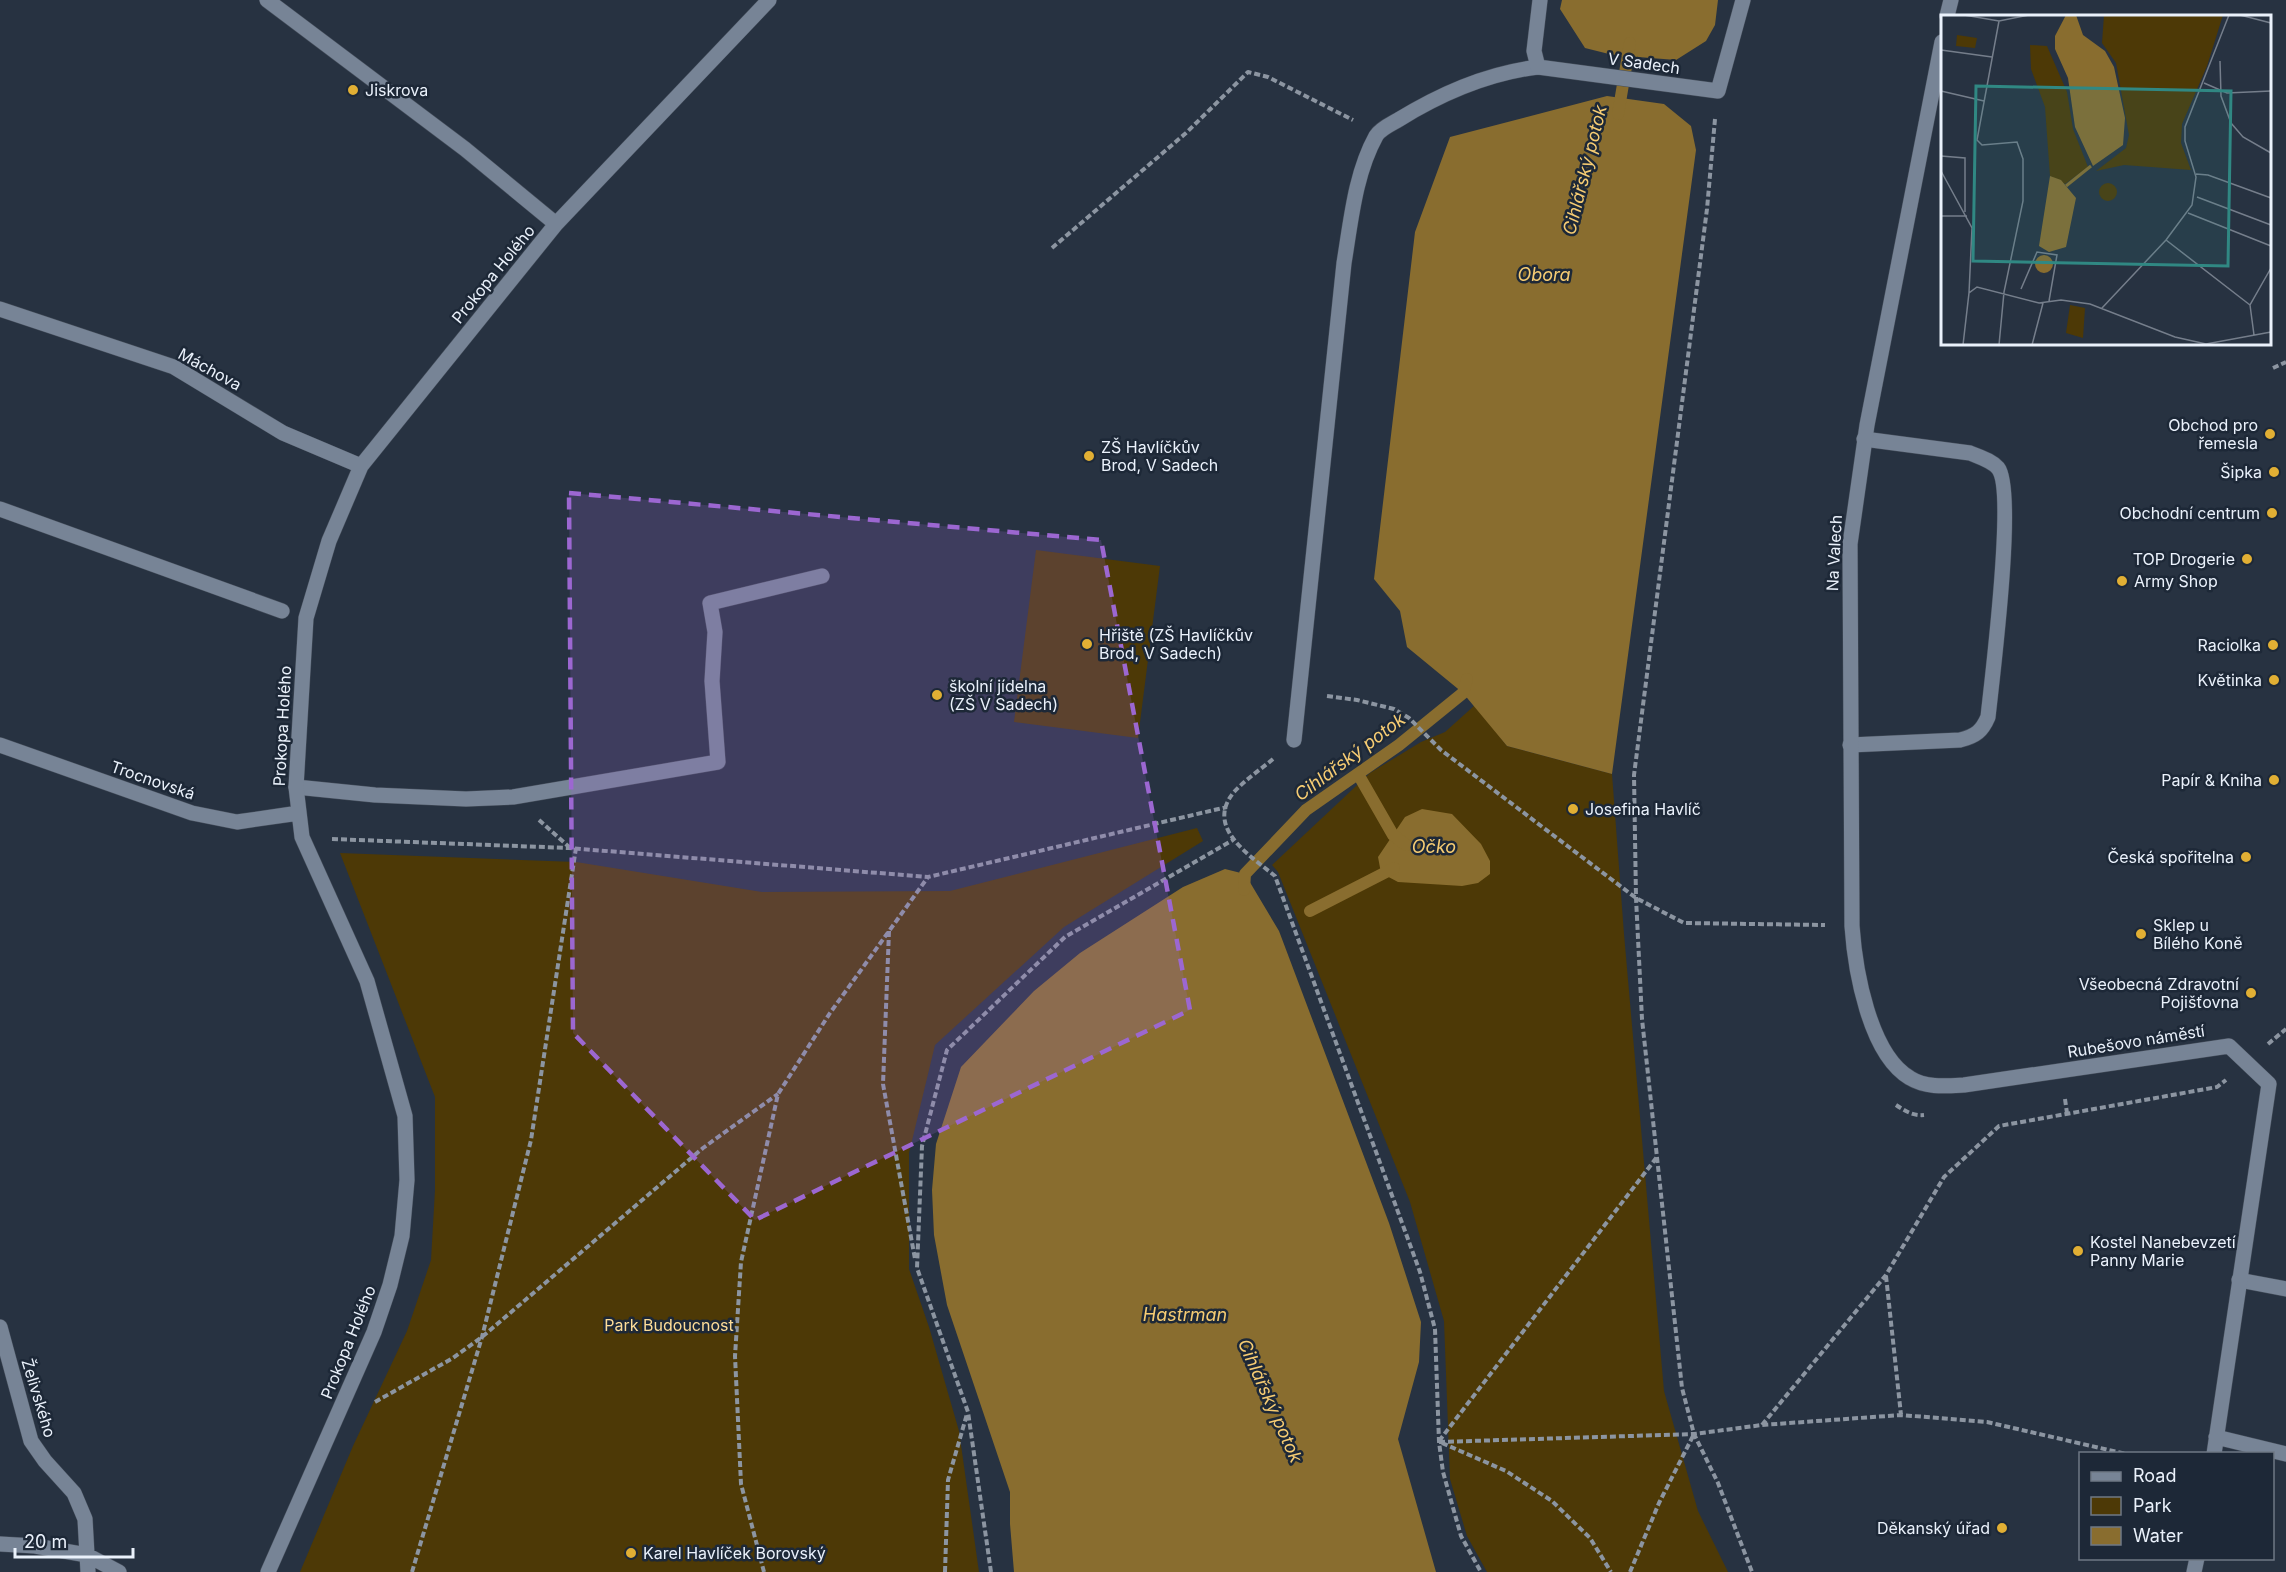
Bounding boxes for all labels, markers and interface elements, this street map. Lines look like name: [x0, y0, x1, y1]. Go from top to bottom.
inset map: [1941, 15, 2271, 345]
street label: V Sadech: [1607, 48, 1681, 78]
place label: Jiskrova: [365, 80, 428, 100]
marker: Jiskrova: [346, 83, 360, 97]
water label: Cihlářský potok: [1558, 102, 1611, 237]
street label: Prokopa Holého: [447, 221, 539, 327]
water label: Obora: [1517, 264, 1571, 285]
street label: Máchova: [175, 343, 245, 395]
place label: Obchod pro řemesla: [2168, 415, 2258, 453]
marker: Obchod pro řemesla: [2263, 427, 2277, 441]
place label: ZŠ Havlíčkův Brod, V Sadech: [1101, 437, 1218, 475]
marker: ZŠ Havlíčkův Brod, V Sadech: [1082, 449, 1096, 463]
place label: Šipka: [2220, 462, 2262, 482]
marker: Šipka: [2267, 465, 2281, 479]
place label: Obchodní centrum: [2119, 503, 2260, 523]
marker: Obchodní centrum: [2265, 506, 2279, 520]
street label: Na Valech: [1822, 514, 1846, 592]
place label: TOP Drogerie: [2133, 549, 2235, 569]
marker: TOP Drogerie: [2240, 552, 2254, 566]
place label: Army Shop: [2134, 571, 2218, 591]
marker: Army Shop: [2115, 574, 2129, 588]
place label: Hřiště (ZŠ Havlíčkův Brod, V Sadech): [1099, 625, 1253, 663]
place label: Raciolka: [2198, 635, 2261, 655]
marker: Hřiště (ZŠ Havlíčkův Brod, V Sadech): [1080, 637, 1094, 651]
marker: Raciolka: [2266, 638, 2280, 652]
street label: Prokopa Holého: [269, 665, 295, 787]
place label: Květinka: [2198, 670, 2262, 690]
marker: Květinka: [2267, 673, 2281, 687]
place label: školní jídelna (ZŠ V Sadech): [949, 676, 1058, 714]
marker: školní jídelna (ZŠ V Sadech): [930, 688, 944, 702]
water label: Cihlářský potok: [1290, 707, 1410, 805]
street label: Trocnovská: [108, 756, 198, 804]
place label: Papír & Kniha: [2161, 770, 2262, 790]
marker: Papír & Kniha: [2267, 773, 2281, 787]
place label: Josefina Havlíč: [1585, 799, 1701, 819]
marker: Josefina Havlíč: [1566, 802, 1580, 816]
water label: Očko: [1412, 836, 1456, 857]
place label: Česká spořitelna: [2108, 847, 2234, 867]
marker: Česká spořitelna: [2239, 850, 2253, 864]
place label: Sklep u Bílého Koně: [2153, 915, 2243, 953]
marker: Sklep u Bílého Koně: [2134, 927, 2148, 941]
place label: Všeobecná Zdravotní Pojišťovna: [2079, 974, 2239, 1012]
marker: Všeobecná Zdravotní Pojišťovna: [2244, 986, 2258, 1000]
street label: Rubešovo náměstí: [2066, 1020, 2206, 1062]
place label: Kostel Nanebevzetí Panny Marie: [2090, 1232, 2236, 1270]
marker: Kostel Nanebevzetí Panny Marie: [2071, 1244, 2085, 1258]
street label: Prokopa Holého: [316, 1282, 380, 1402]
water label: Hastrman: [1143, 1304, 1227, 1325]
park label: Park Budoucnost: [604, 1315, 734, 1335]
water label: Cihlářský potok: [1234, 1336, 1308, 1467]
street label: Želivského: [18, 1356, 60, 1440]
legend: [2079, 1452, 2274, 1560]
text: Road: [2133, 1465, 2176, 1486]
text: Park: [2133, 1495, 2172, 1516]
place label: Děkanský úřad: [1877, 1518, 1990, 1538]
scale bar: [15, 1521, 134, 1559]
marker: Děkanský úřad: [1995, 1521, 2009, 1535]
text: Water: [2133, 1525, 2183, 1546]
text: 20 m: [24, 1531, 67, 1552]
place label: Karel Havlíček Borovský: [643, 1543, 826, 1563]
marker: Karel Havlíček Borovský: [624, 1546, 638, 1560]

